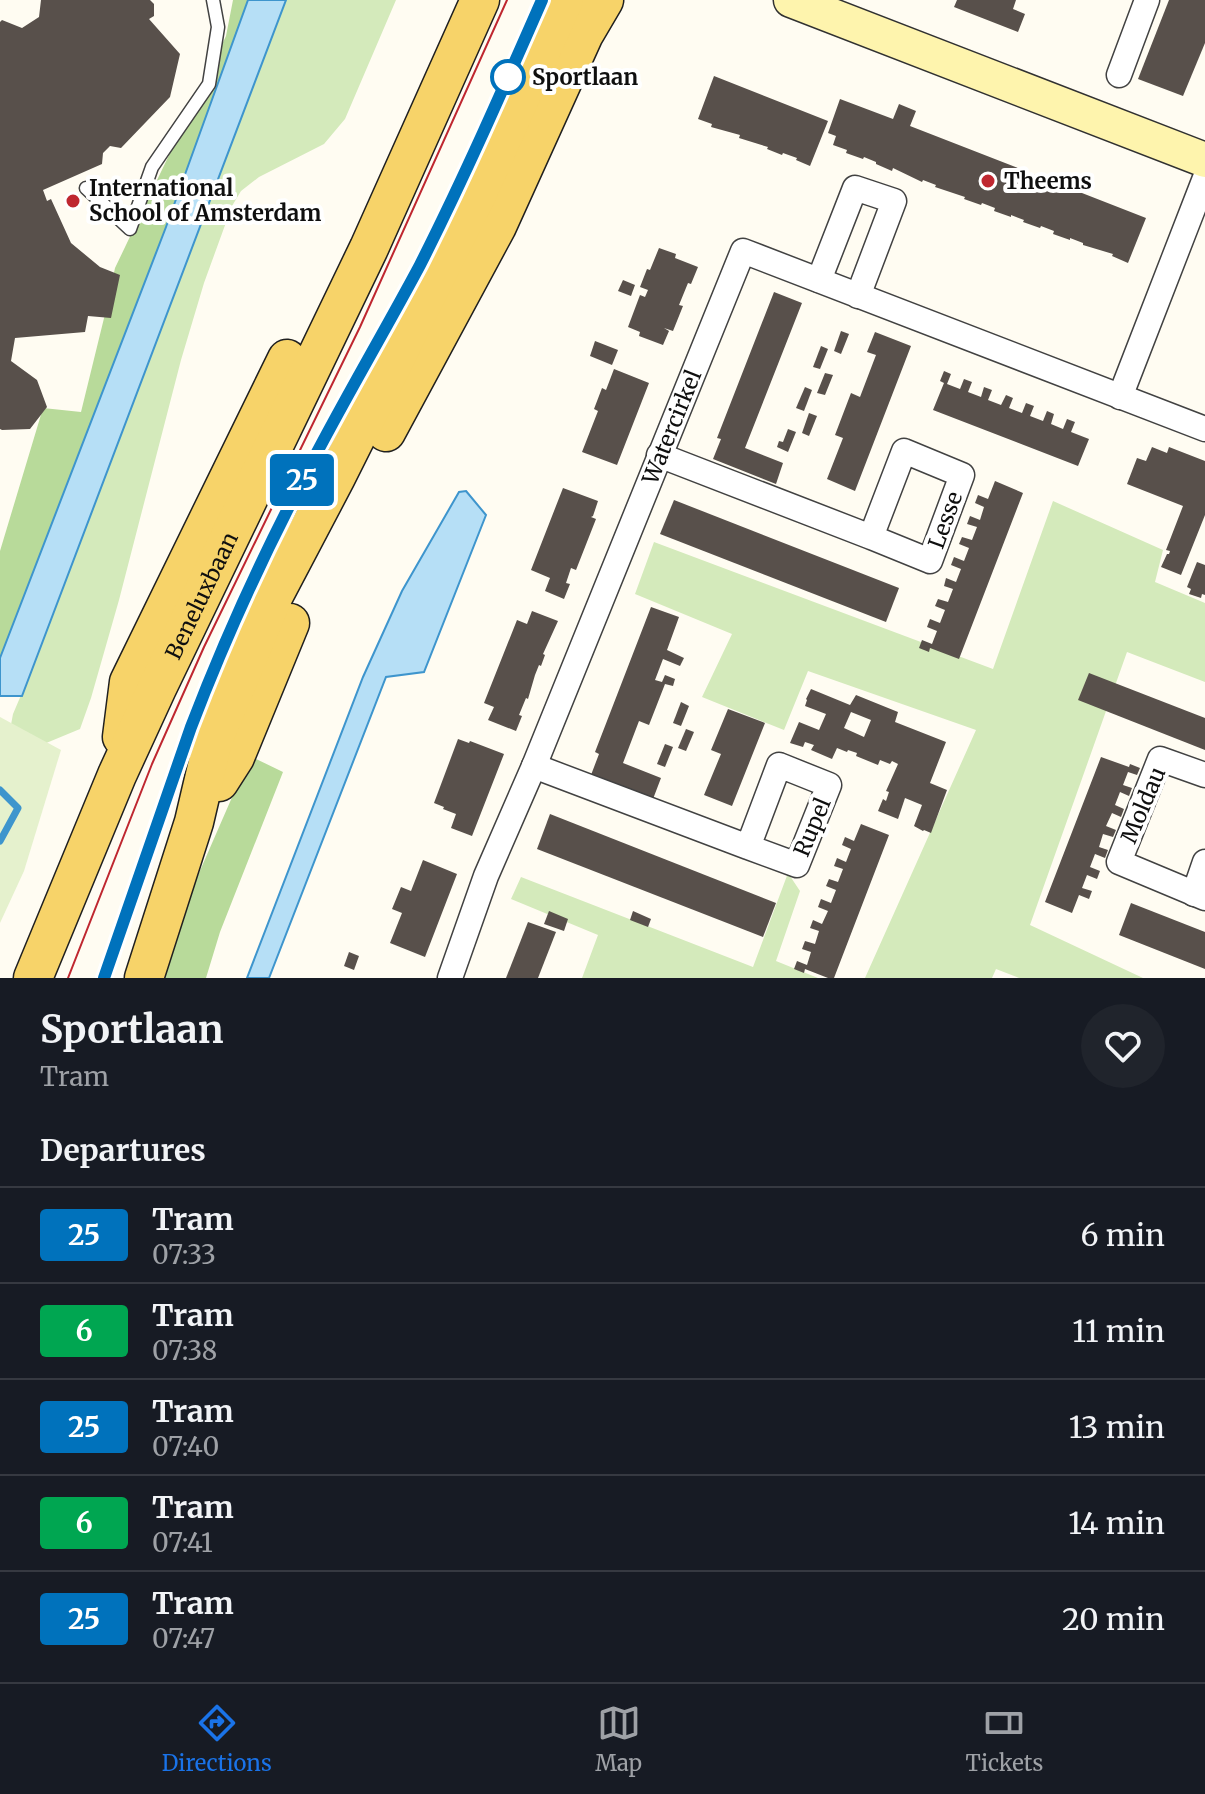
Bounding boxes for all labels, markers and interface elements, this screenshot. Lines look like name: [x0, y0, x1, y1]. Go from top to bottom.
marker: Sportlaan: [491, 60, 525, 94]
place label: Sportlaan: [532, 63, 638, 91]
place label: Theems: [1004, 167, 1092, 195]
marker: Theems: [979, 172, 997, 190]
place label: International School of Amsterdam: [89, 174, 321, 227]
marker: International School of Amsterdam: [64, 192, 82, 210]
street label: Watercirkel: [635, 366, 707, 489]
line badge: 25: [266, 454, 338, 506]
text: 25: [286, 462, 318, 498]
street label: Lesse: [922, 488, 968, 552]
street label: Beneluxbaan: [159, 527, 244, 664]
street label: Moldau: [1115, 763, 1171, 847]
street label: Rupel: [787, 793, 837, 861]
button: heart: [1081, 1004, 1165, 1088]
text: Sportlaan: [40, 1006, 223, 1053]
text: Tram: [40, 1060, 109, 1093]
text: Departures: [40, 1131, 206, 1169]
text: Tram: [152, 1200, 234, 1238]
text: 6 min: [1080, 1216, 1165, 1254]
text: 25: [68, 1217, 100, 1253]
text: 07:33: [152, 1238, 216, 1271]
text: Tram: [152, 1296, 234, 1334]
text: 11 min: [1072, 1312, 1165, 1350]
text: 6: [75, 1313, 93, 1349]
text: 07:38: [152, 1334, 217, 1367]
text: Tram: [152, 1392, 234, 1430]
text: 13 min: [1069, 1408, 1165, 1446]
text: 25: [68, 1409, 100, 1445]
text: 07:40: [152, 1430, 219, 1463]
text: Tram: [152, 1488, 234, 1526]
text: 14 min: [1068, 1504, 1165, 1542]
text: 6: [75, 1505, 93, 1541]
text: 07:41: [152, 1526, 213, 1559]
text: Tram: [152, 1584, 234, 1622]
text: 20 min: [1062, 1600, 1165, 1638]
text: 25: [68, 1601, 100, 1637]
text: 07:47: [152, 1622, 215, 1655]
tab: Directions: [162, 1701, 272, 1777]
tab: Map: [595, 1701, 642, 1777]
tab: Tickets: [966, 1701, 1043, 1777]

